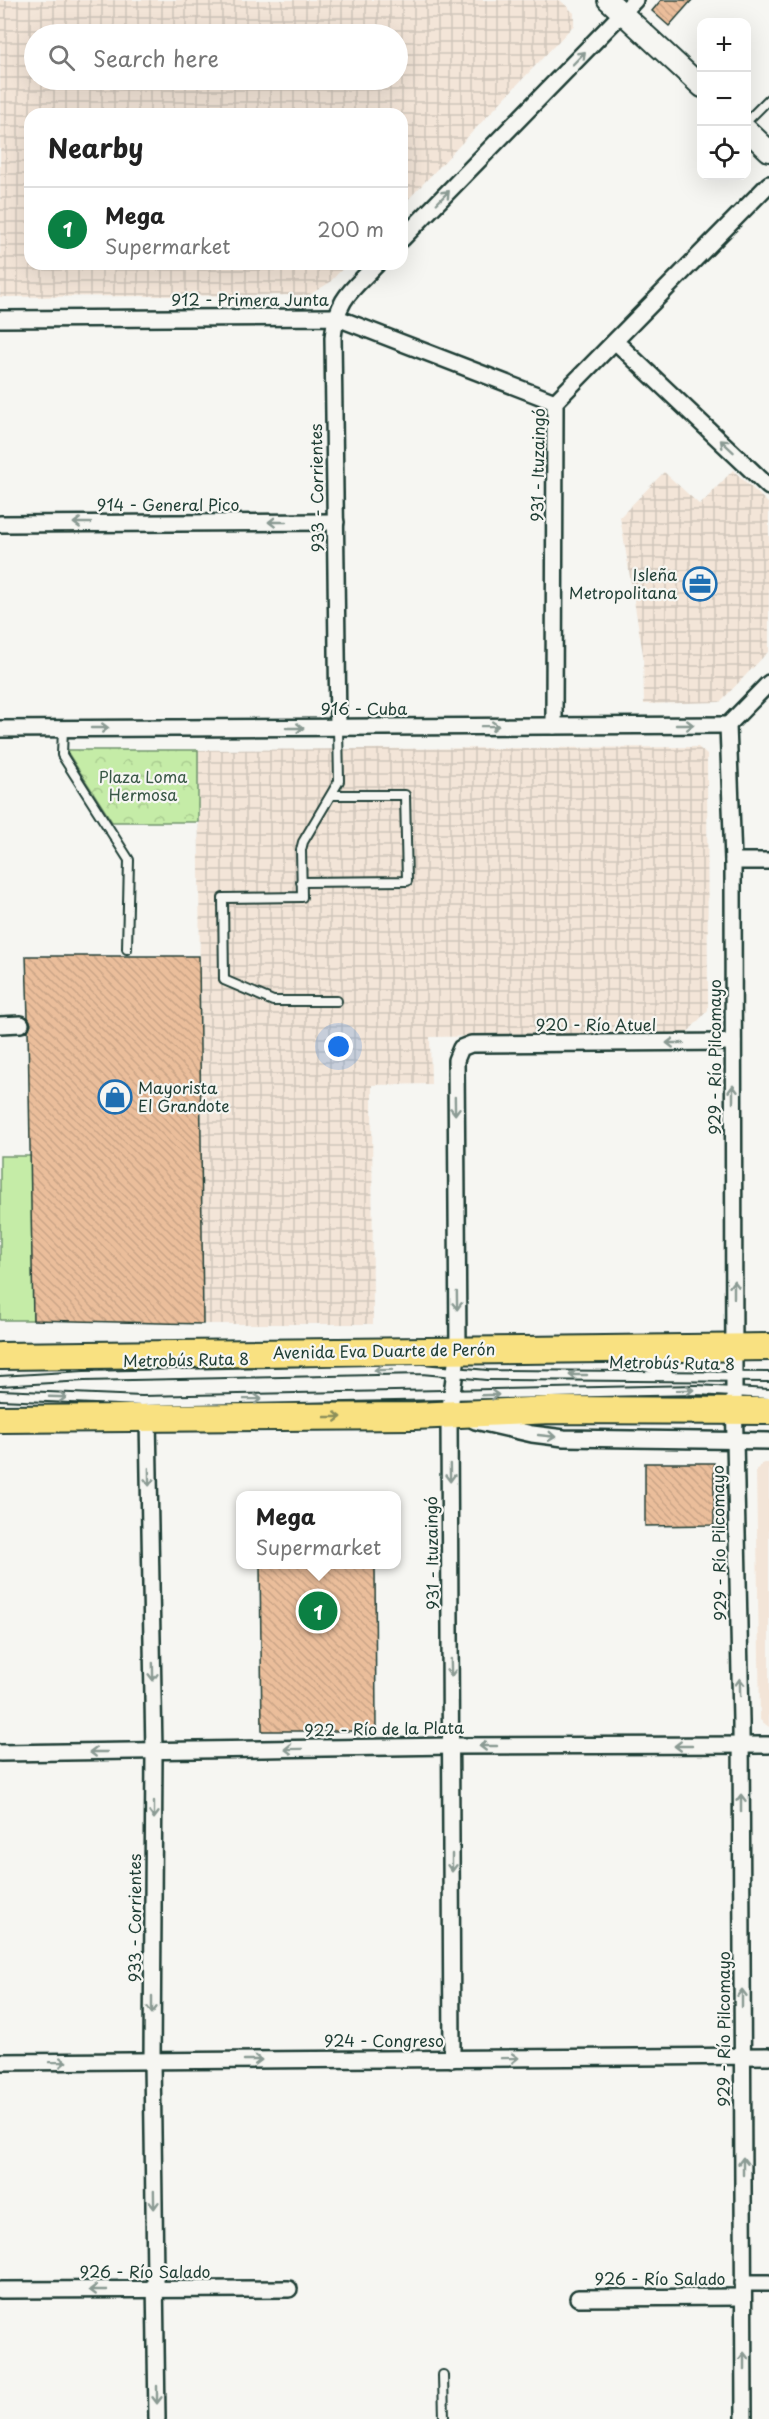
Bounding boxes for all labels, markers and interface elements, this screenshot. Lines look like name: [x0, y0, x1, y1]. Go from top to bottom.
map controls: [697, 18, 751, 180]
button: +: [697, 18, 751, 72]
search box: [24, 24, 408, 90]
icon: search: [45, 41, 78, 74]
text: Search here: [93, 41, 219, 74]
one-way arrow: [572, 50, 587, 65]
button: −: [697, 72, 751, 126]
button: locate: [697, 126, 751, 180]
text: Nearby: [48, 128, 143, 167]
one-way arrow: [436, 190, 450, 205]
text: Mega: [105, 198, 165, 231]
text: 1: [63, 214, 72, 244]
text: 200 m: [317, 214, 384, 244]
text: Supermarket: [105, 231, 231, 261]
street label: 912 - Primera Junta: [171, 287, 329, 311]
street label: 931 - Ituzaingó: [524, 408, 550, 522]
street label: 933 - Corrientes: [303, 423, 329, 553]
one-way arrow: [719, 439, 734, 453]
street label: 914 - General Pico: [97, 492, 239, 516]
one-way arrow: [268, 516, 288, 528]
one-way arrow: [73, 517, 93, 529]
place label: Isleña Metropolitana: [569, 562, 677, 604]
office icon: Isleña Metropolitana: [682, 566, 718, 602]
street label: 916 - Cuba: [321, 696, 407, 720]
one-way arrow: [675, 719, 695, 731]
one-way arrow: [480, 721, 500, 732]
one-way arrow: [90, 722, 110, 734]
one-way arrow: [285, 722, 305, 734]
park label: Plaza Loma Hermosa: [99, 764, 187, 806]
street label: 929 - Río Pilcomayo: [702, 979, 726, 1135]
street label: 920 - Río Atuel: [536, 1012, 656, 1036]
your location: [324, 1032, 353, 1061]
one-way arrow: [665, 1037, 685, 1048]
place label: Mayorista El Grandote: [138, 1075, 229, 1117]
shop icon: Mayorista El Grandote: [97, 1079, 133, 1115]
one-way arrow: [727, 1084, 739, 1104]
one-way arrow: [449, 1095, 460, 1115]
one-way arrow: [728, 1279, 740, 1299]
one-way arrow: [451, 1290, 463, 1310]
street label: Avenida Eva Duarte de Perón: [273, 1336, 495, 1364]
street label: Metrobús Ruta 8: [123, 1346, 249, 1372]
street label: Metrobús Ruta 8: [609, 1349, 735, 1375]
one-way arrow: [373, 1364, 393, 1375]
one-way arrow: [568, 1369, 588, 1381]
one-way arrow: [675, 1384, 695, 1396]
one-way arrow: [480, 1390, 500, 1401]
one-way arrow: [48, 1392, 68, 1403]
one-way arrow: [243, 1393, 263, 1405]
one-way arrow: [322, 1411, 342, 1422]
one-way arrow: [537, 1431, 557, 1442]
one-way arrow: [444, 1463, 455, 1483]
street label: 929 - Río Pilcomayo: [705, 1465, 731, 1621]
one-way arrow: [144, 1466, 155, 1486]
popup: [236, 1491, 401, 1569]
street label: 931 - Ituzaingó: [418, 1496, 444, 1610]
text: Mega: [256, 1499, 316, 1532]
text: Supermarket: [256, 1532, 381, 1562]
pin: 1: [298, 1588, 338, 1634]
one-way arrow: [446, 1658, 457, 1678]
one-way arrow: [147, 1661, 158, 1681]
one-way arrow: [735, 1677, 746, 1697]
street label: 922 - Río de la Plata: [304, 1715, 464, 1741]
one-way arrow: [478, 1740, 498, 1752]
one-way arrow: [673, 1740, 693, 1752]
one-way arrow: [283, 1743, 303, 1755]
one-way arrow: [88, 1746, 108, 1758]
one-way arrow: [735, 1793, 747, 1813]
one-way arrow: [148, 1800, 159, 1820]
one-way arrow: [446, 1853, 458, 1873]
street label: 933 - Corrientes: [122, 1854, 146, 1982]
street label: 929 - Río Pilcomayo: [711, 1951, 735, 2107]
one-way arrow: [736, 1988, 748, 2008]
one-way arrow: [146, 1995, 158, 2015]
street label: 924 - Congreso: [324, 2028, 444, 2052]
one-way arrow: [500, 2052, 520, 2064]
one-way arrow: [243, 2054, 263, 2066]
one-way arrow: [48, 2056, 68, 2068]
one-way arrow: [737, 2156, 749, 2176]
one-way arrow: [149, 2190, 160, 2209]
street label: 926 - Río Salado: [80, 2259, 211, 2283]
street label: 926 - Río Salado: [595, 2266, 726, 2290]
one-way arrow: [88, 2284, 108, 2296]
one-way arrow: [738, 2351, 750, 2371]
one-way arrow: [151, 2384, 163, 2404]

